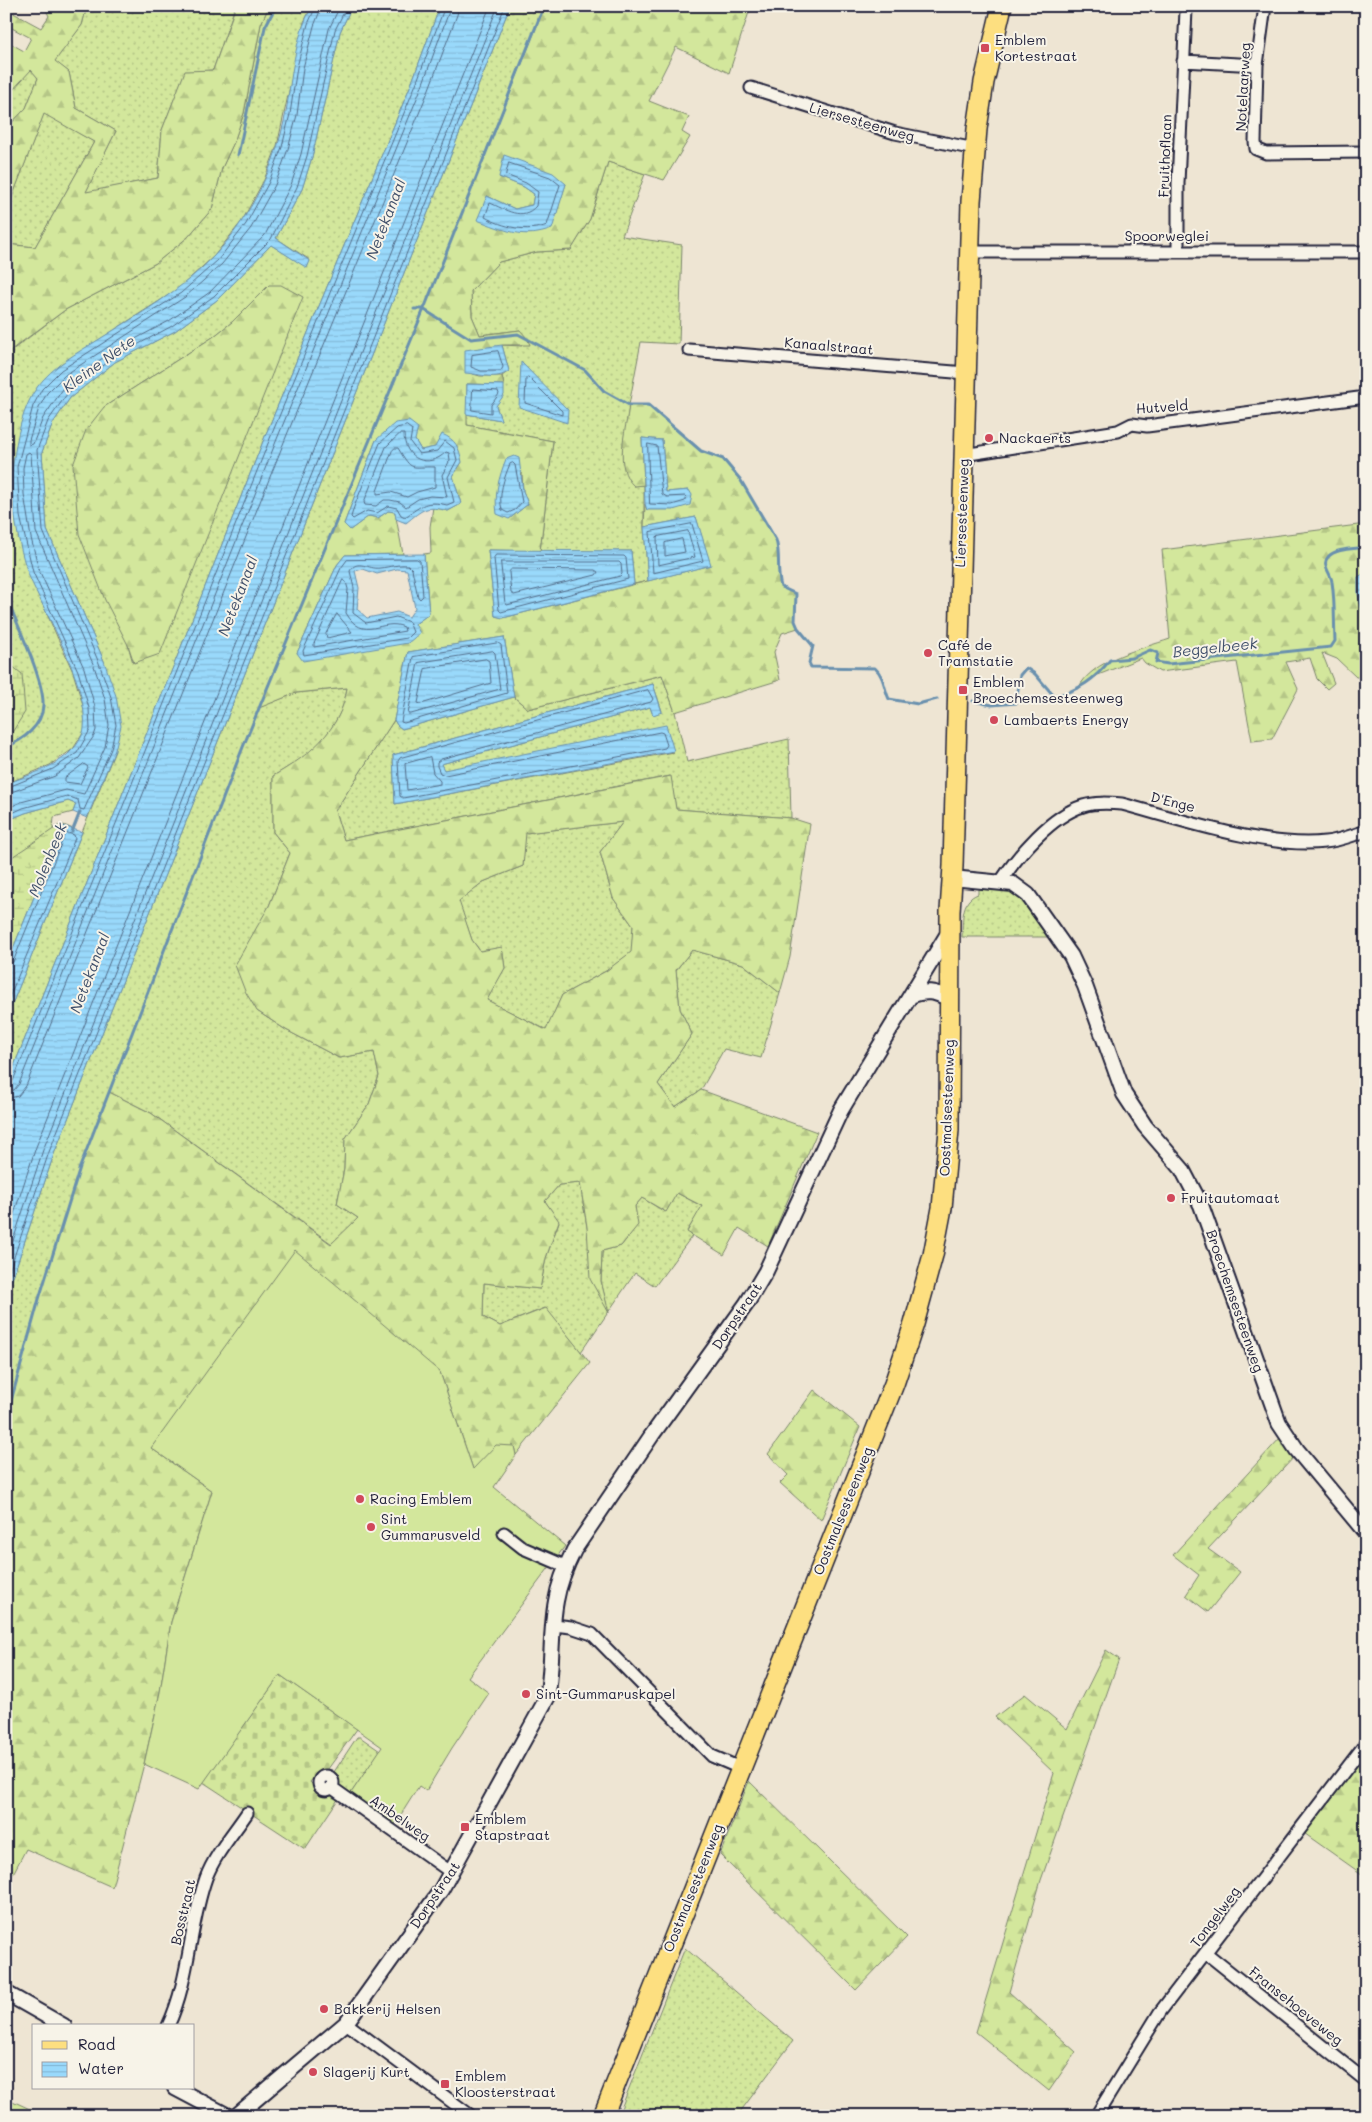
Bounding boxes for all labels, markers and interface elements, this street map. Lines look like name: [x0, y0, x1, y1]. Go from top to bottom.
place label: Emblem Kortestraat: [995, 30, 1077, 65]
marker: Emblem Kortestraat: [979, 42, 991, 54]
street label: Notelaarweg: [1231, 42, 1254, 132]
street label: Liersesteenweg: [807, 97, 917, 146]
street label: Fruithoflaan: [1154, 114, 1175, 198]
water label: Netekanaal: [361, 175, 410, 262]
street label: Spoorweglei: [1125, 226, 1209, 245]
water label: Kleine Nete: [58, 330, 139, 396]
street label: Kanaalstraat: [784, 332, 874, 359]
street label: Hutveld: [1135, 395, 1189, 418]
place label: Nackaerts: [999, 428, 1071, 447]
marker: Nackaerts: [983, 432, 995, 444]
street label: Liersesteenweg: [950, 458, 973, 568]
water label: Netekanaal: [213, 552, 262, 639]
water label: Beggelbeek: [1172, 633, 1259, 661]
place label: Café de Tramstatie: [938, 635, 1014, 670]
marker: Café de Tramstatie: [922, 647, 934, 659]
place label: Emblem Broechemsesteenweg: [973, 672, 1123, 707]
marker: Emblem Broechemsesteenweg: [957, 684, 969, 696]
place label: Lambaerts Energy: [1004, 710, 1129, 729]
marker: Lambaerts Energy: [988, 714, 1000, 726]
street label: D'Enge: [1149, 787, 1197, 816]
water label: Molenbeek: [23, 819, 71, 900]
water label: Netekanaal: [65, 929, 114, 1016]
street label: Oostmalsesteenweg: [935, 1039, 958, 1177]
place label: Fruitautomaat: [1181, 1188, 1280, 1207]
marker: Fruitautomaat: [1165, 1192, 1177, 1204]
street label: Broechemsesteenweg: [1202, 1227, 1269, 1375]
street label: Dorpstraat: [707, 1278, 766, 1353]
street label: Oostmalsesteenweg: [808, 1444, 877, 1578]
place label: Racing Emblem: [370, 1489, 472, 1508]
marker: Racing Emblem: [354, 1493, 366, 1505]
place label: Sint Gummarusveld: [381, 1509, 480, 1544]
marker: Sint Gummarusveld: [365, 1521, 377, 1533]
place label: Sint-Gummaruskapel: [536, 1684, 676, 1703]
marker: Sint-Gummaruskapel: [520, 1688, 532, 1700]
street label: Ambelweg: [366, 1790, 434, 1845]
place label: Emblem Stapstraat: [475, 1809, 550, 1844]
marker: Emblem Stapstraat: [459, 1821, 471, 1833]
street label: Oostmalsesteenweg: [658, 1821, 727, 1955]
street label: Dorpstraat: [405, 1857, 464, 1932]
street label: Bosstraat: [166, 1877, 199, 1947]
street label: Tongelweg: [1185, 1882, 1244, 1951]
street label: Fransehoeveweg: [1245, 1962, 1347, 2049]
place label: Bakkerij Helsen: [334, 1999, 441, 2018]
marker: Bakkerij Helsen: [318, 2003, 330, 2015]
legend: [32, 2024, 195, 2090]
text: Road: [78, 2034, 115, 2054]
text: Water: [78, 2058, 124, 2078]
place label: Slagerij Kurt: [323, 2062, 410, 2081]
marker: Slagerij Kurt: [307, 2066, 319, 2078]
place label: Emblem Kloosterstraat: [455, 2066, 556, 2101]
marker: Emblem Kloosterstraat: [439, 2078, 451, 2090]

